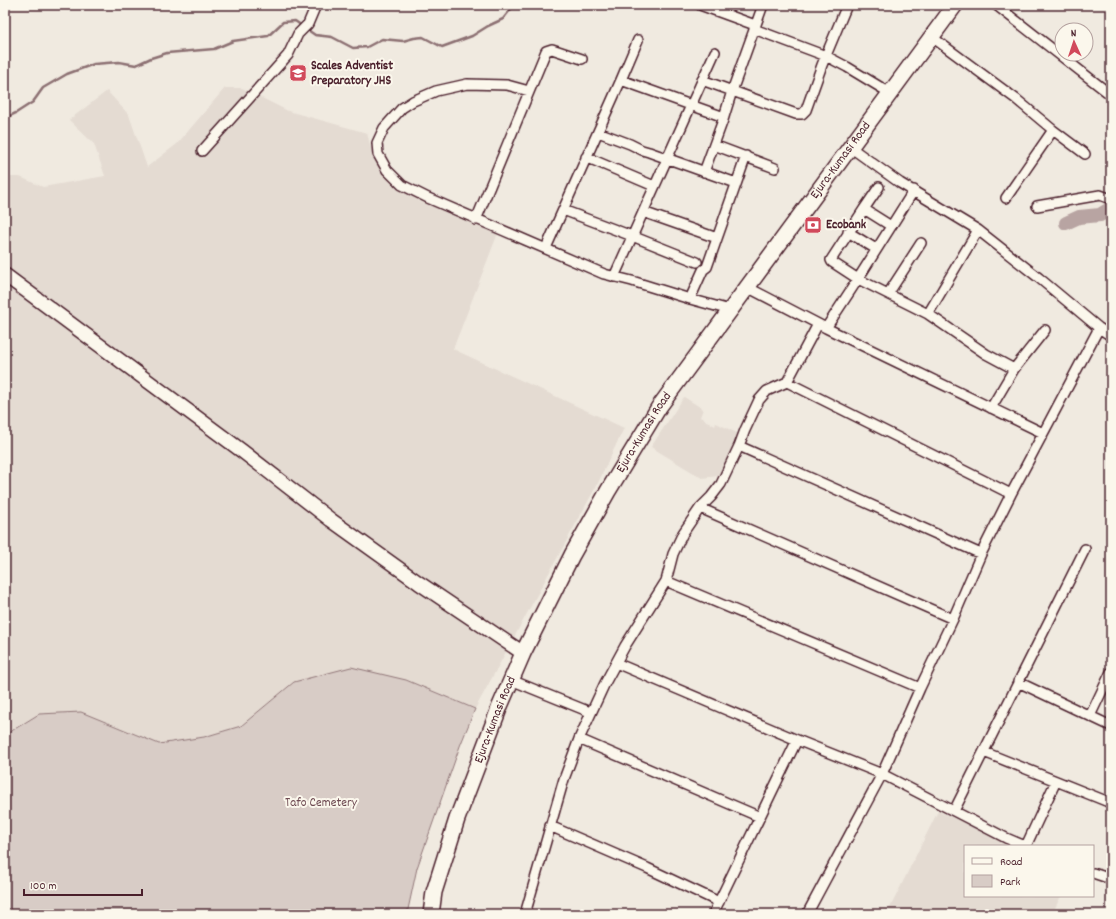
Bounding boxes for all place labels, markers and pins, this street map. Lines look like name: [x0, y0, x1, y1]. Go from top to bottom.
place label: Scales Adventist Preparatory JHS: [311, 57, 393, 91]
school or university icon: Scales Adventist Preparatory JHS: [288, 63, 308, 83]
bank icon: Ecobank: [803, 215, 823, 235]
place label: Ecobank: [826, 216, 867, 235]

